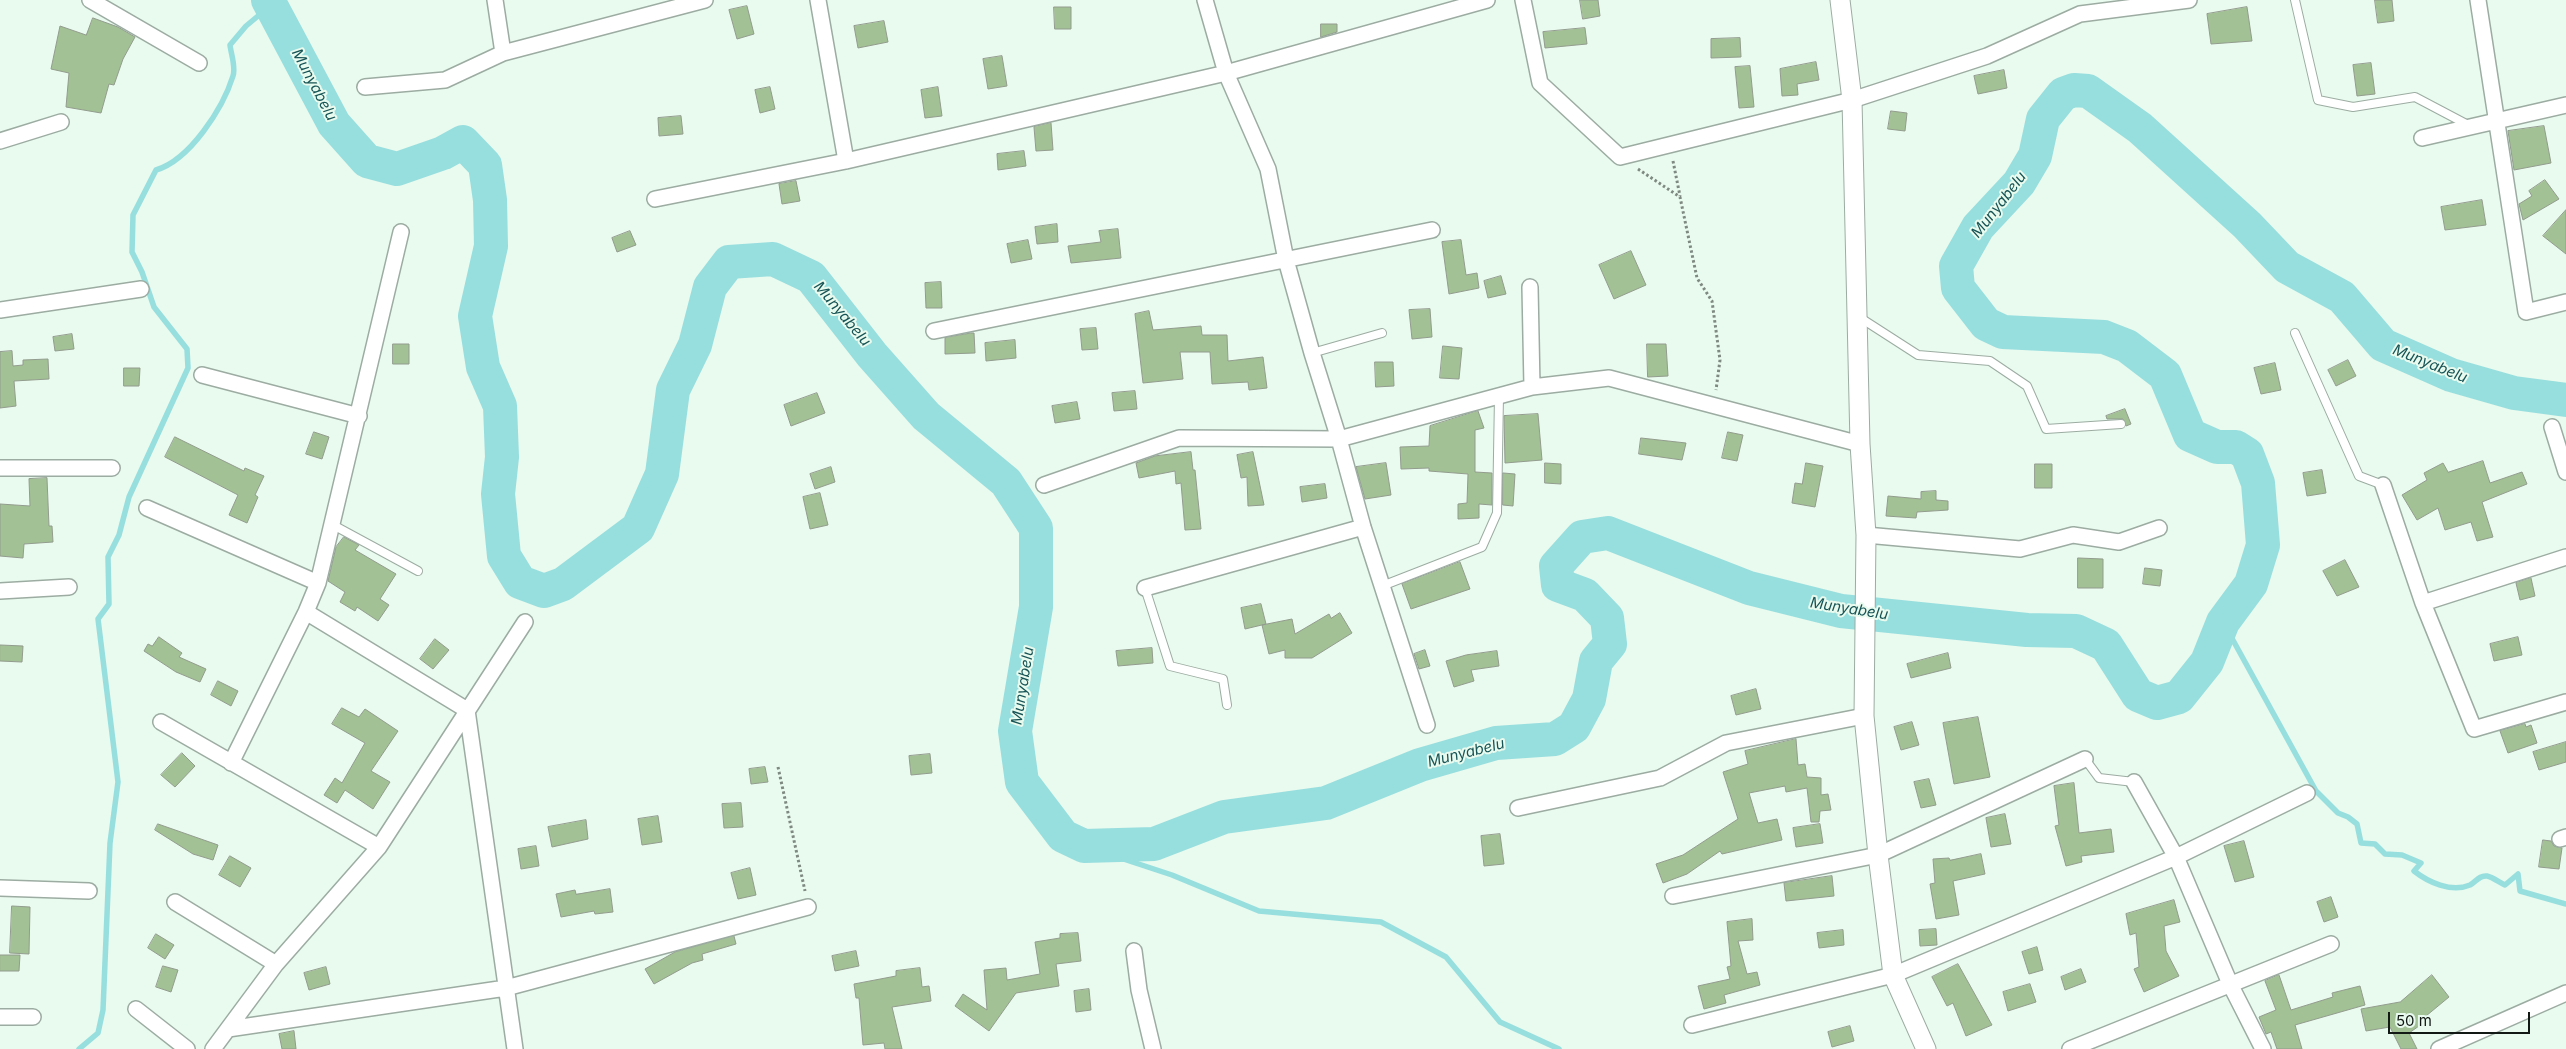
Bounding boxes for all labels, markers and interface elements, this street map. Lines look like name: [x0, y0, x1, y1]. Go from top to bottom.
water label: Munyabelu: [288, 46, 340, 124]
water label: Munyabelu: [1968, 168, 2030, 242]
water label: Munyabelu: [810, 278, 874, 350]
water label: Munyabelu: [2390, 341, 2470, 387]
water label: Munyabelu: [1809, 594, 1889, 624]
water label: Munyabelu: [1008, 646, 1038, 726]
water label: Munyabelu: [1426, 735, 1506, 771]
scale bar: [2391, 1002, 2534, 1034]
text: 50 m: [2396, 1011, 2432, 1030]

